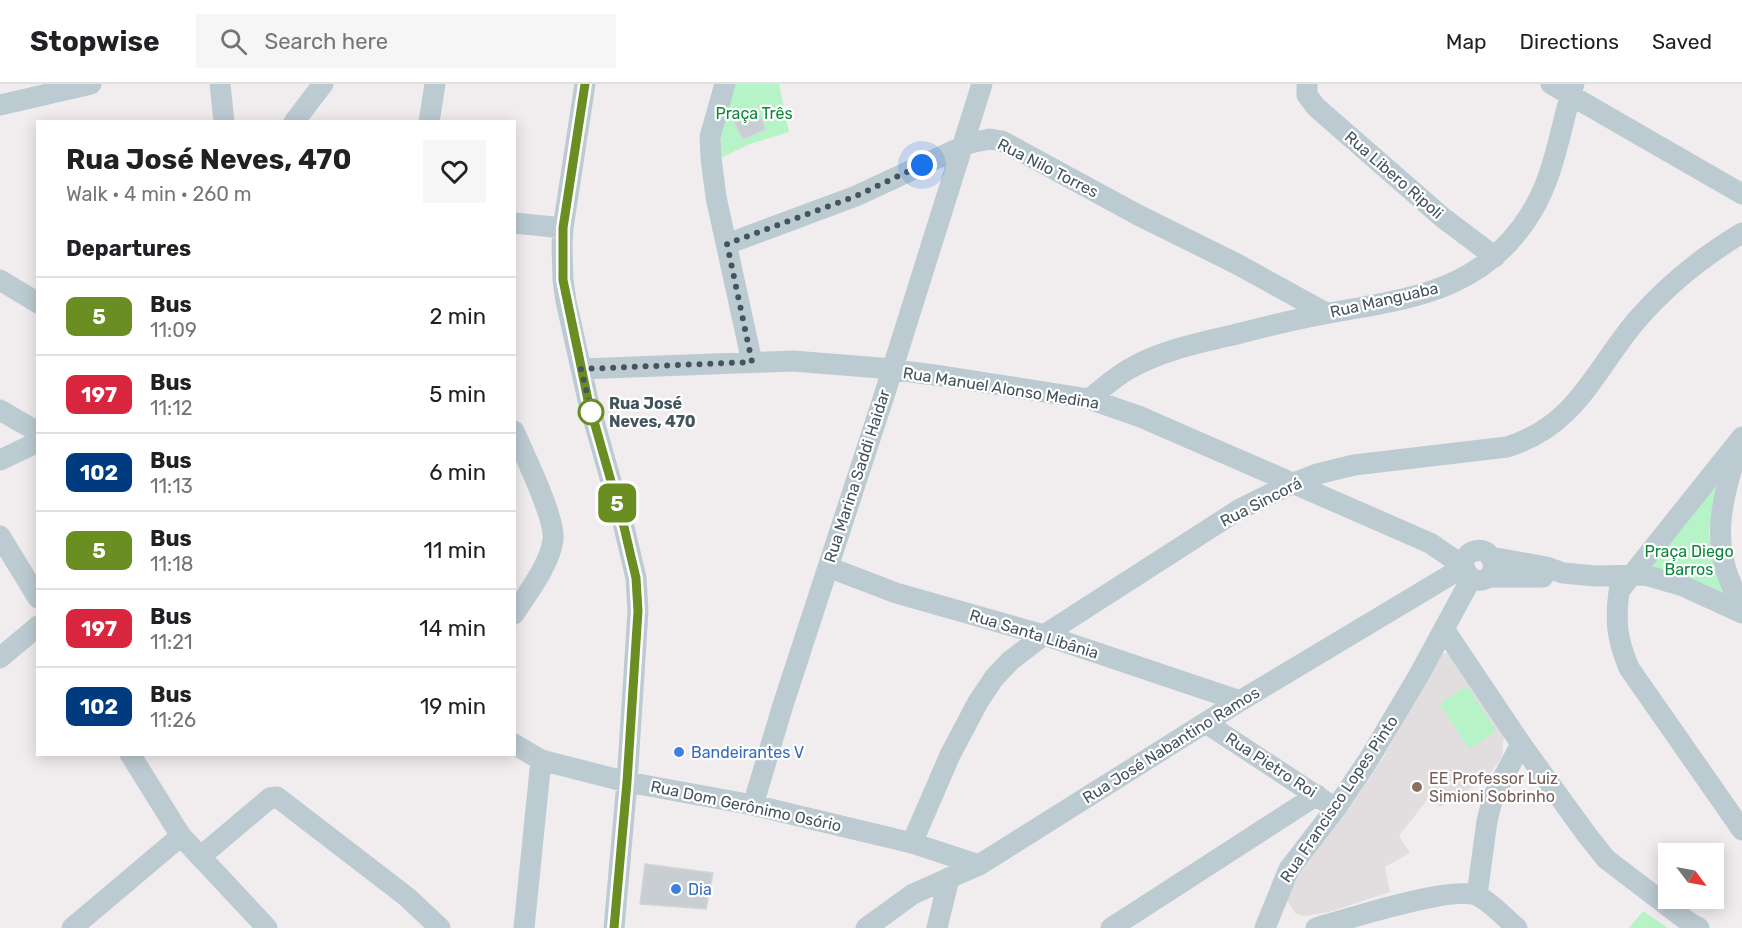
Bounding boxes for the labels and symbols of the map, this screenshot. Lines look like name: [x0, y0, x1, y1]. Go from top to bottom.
park label: Praça Três: [715, 104, 793, 123]
street label: Rua Libero Ripoli: [1341, 127, 1447, 223]
street label: Rua Nilo Torres: [994, 134, 1102, 202]
your location: [907, 150, 937, 180]
street label: Rua Manguaba: [1328, 278, 1440, 322]
street label: Rua Manuel Alonso Medina: [902, 363, 1100, 413]
street label: Rua Marina Saddi Haidar: [820, 387, 894, 565]
place label: Rua José Neves, 470: [609, 394, 696, 431]
marker: Rua José Neves, 470: [578, 399, 604, 425]
street label: Rua Sincorá: [1217, 473, 1305, 531]
line badge: 5: [598, 484, 636, 522]
park label: Praça Diego Barros: [1644, 542, 1734, 579]
street label: Rua Santa Libânia: [967, 605, 1101, 663]
street label: Rua José Nabantino Ramos: [1079, 683, 1263, 807]
street label: Rua Francisco Lopes Pinto: [1276, 712, 1402, 886]
street label: Rua Pietro Roi: [1222, 729, 1320, 801]
place label: Bandeirantes V: [691, 743, 804, 762]
marker: Bandeirantes V: [672, 745, 686, 759]
place label: EE Professor Luiz Simioni Sobrinho: [1429, 769, 1558, 806]
street label: Rua Dom Gerônimo Osório: [649, 776, 843, 836]
marker: EE Professor Luiz Simioni Sobrinho: [1410, 780, 1424, 794]
north arrow: [1658, 843, 1724, 909]
place label: Dia: [688, 880, 712, 899]
marker: Dia: [669, 882, 683, 896]

